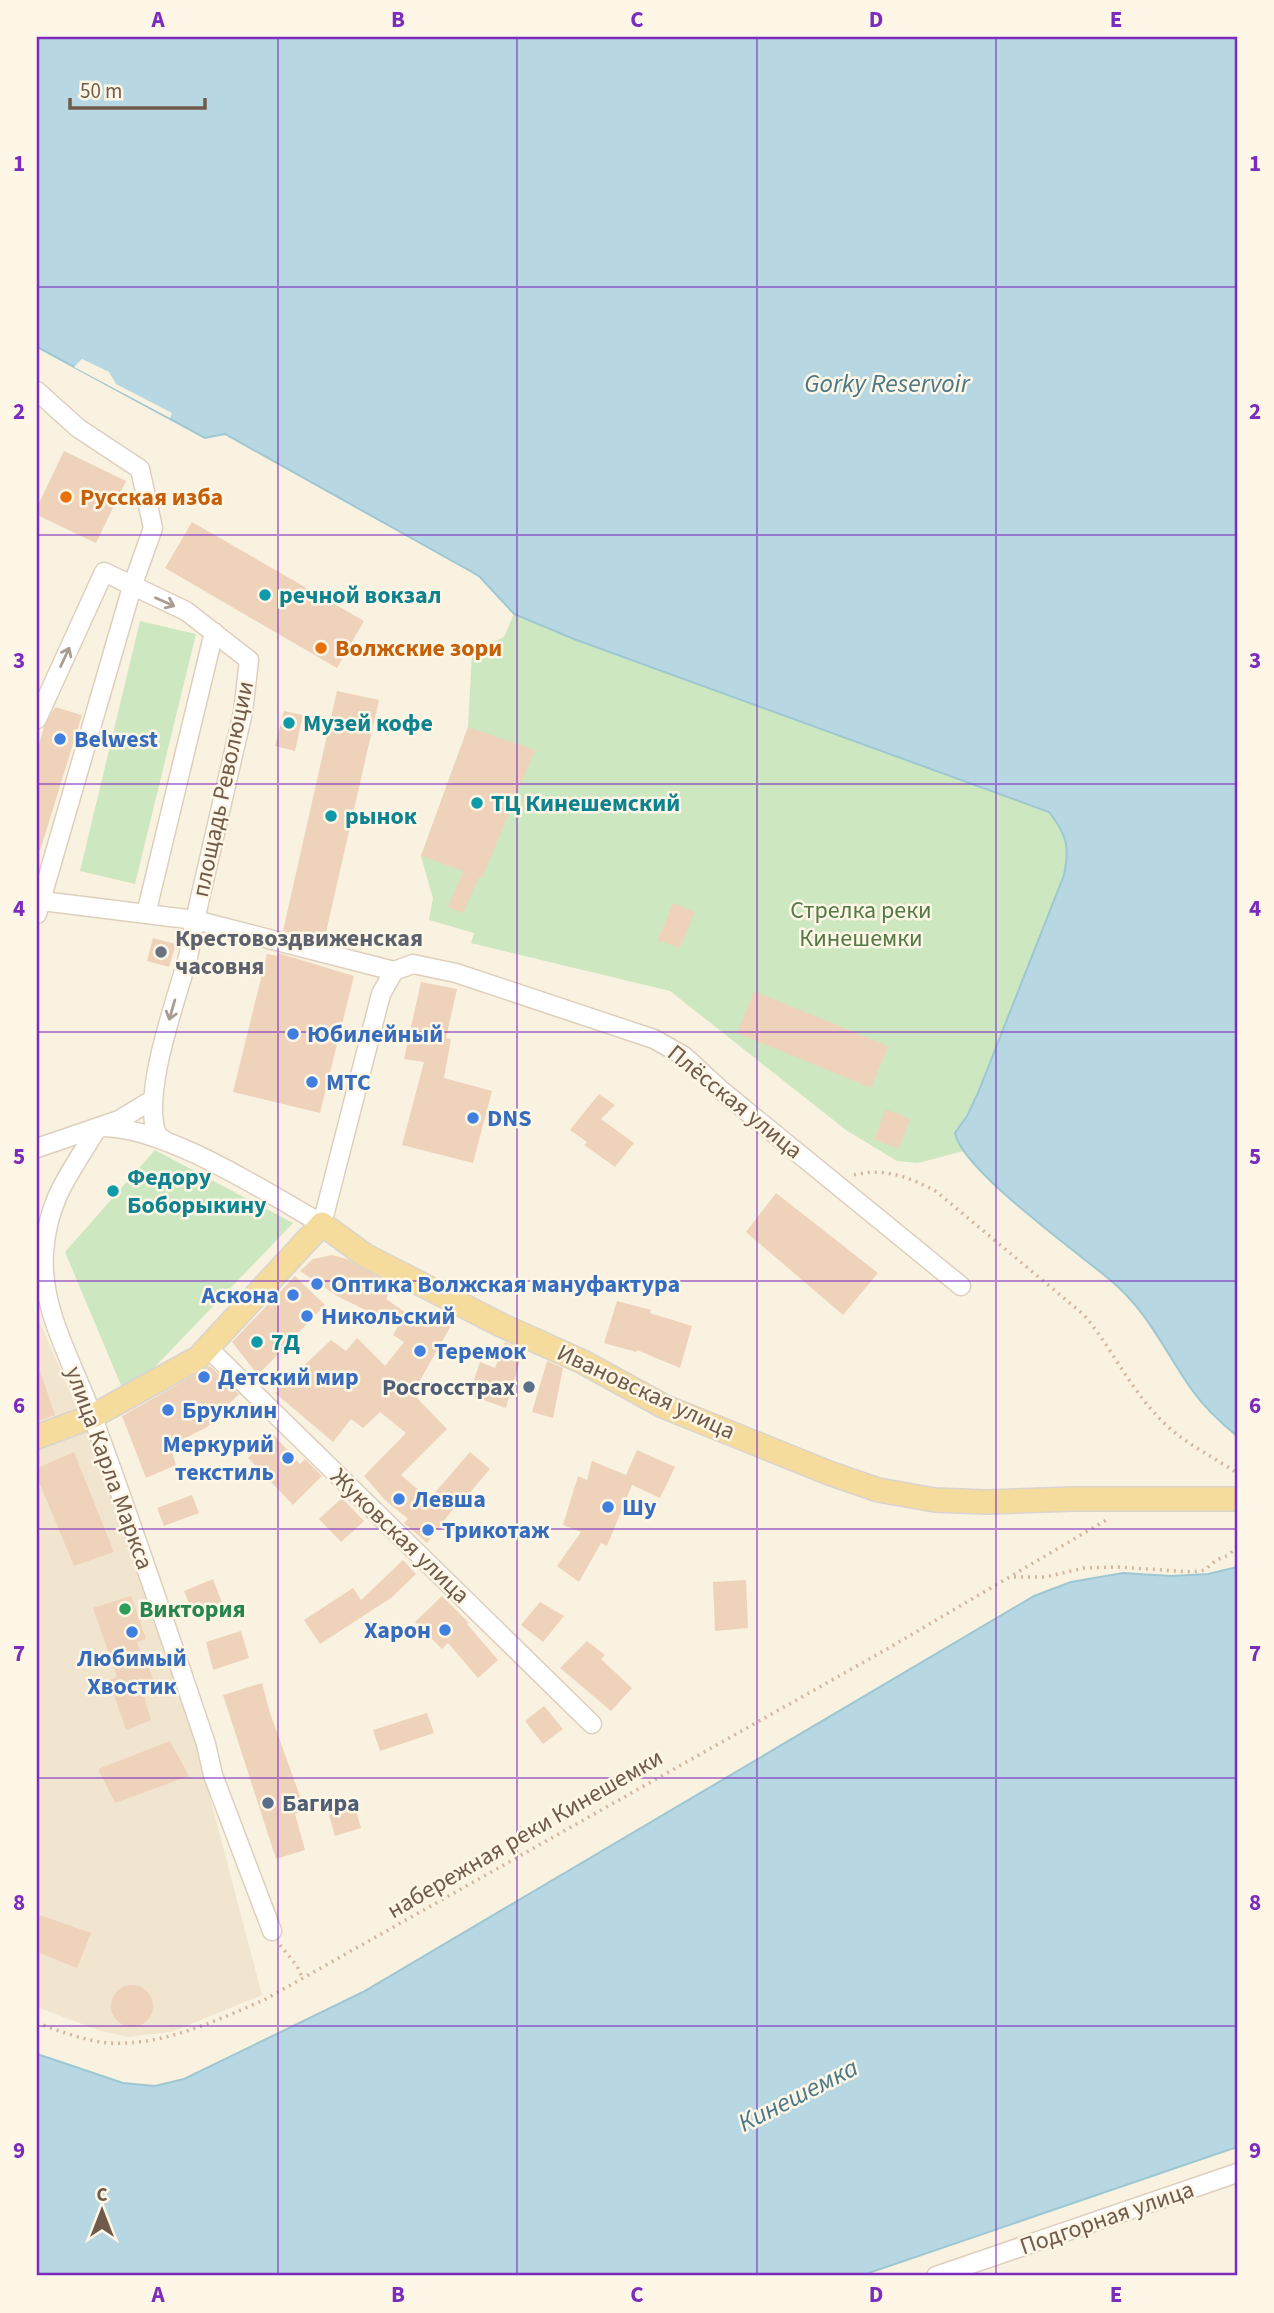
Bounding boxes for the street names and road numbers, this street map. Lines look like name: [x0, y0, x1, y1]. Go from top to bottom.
street label: площадь Революции: [183, 678, 263, 900]
street label: Плёсская улица: [660, 1036, 810, 1168]
street label: Ивановская улица: [551, 1335, 741, 1449]
street label: улица Карла Маркса: [56, 1362, 162, 1574]
street label: Жуковская улица: [322, 1460, 478, 1612]
street label: набережная реки Кинешемки: [380, 1740, 670, 1928]
street label: Подгорная улица: [1015, 2172, 1199, 2264]

